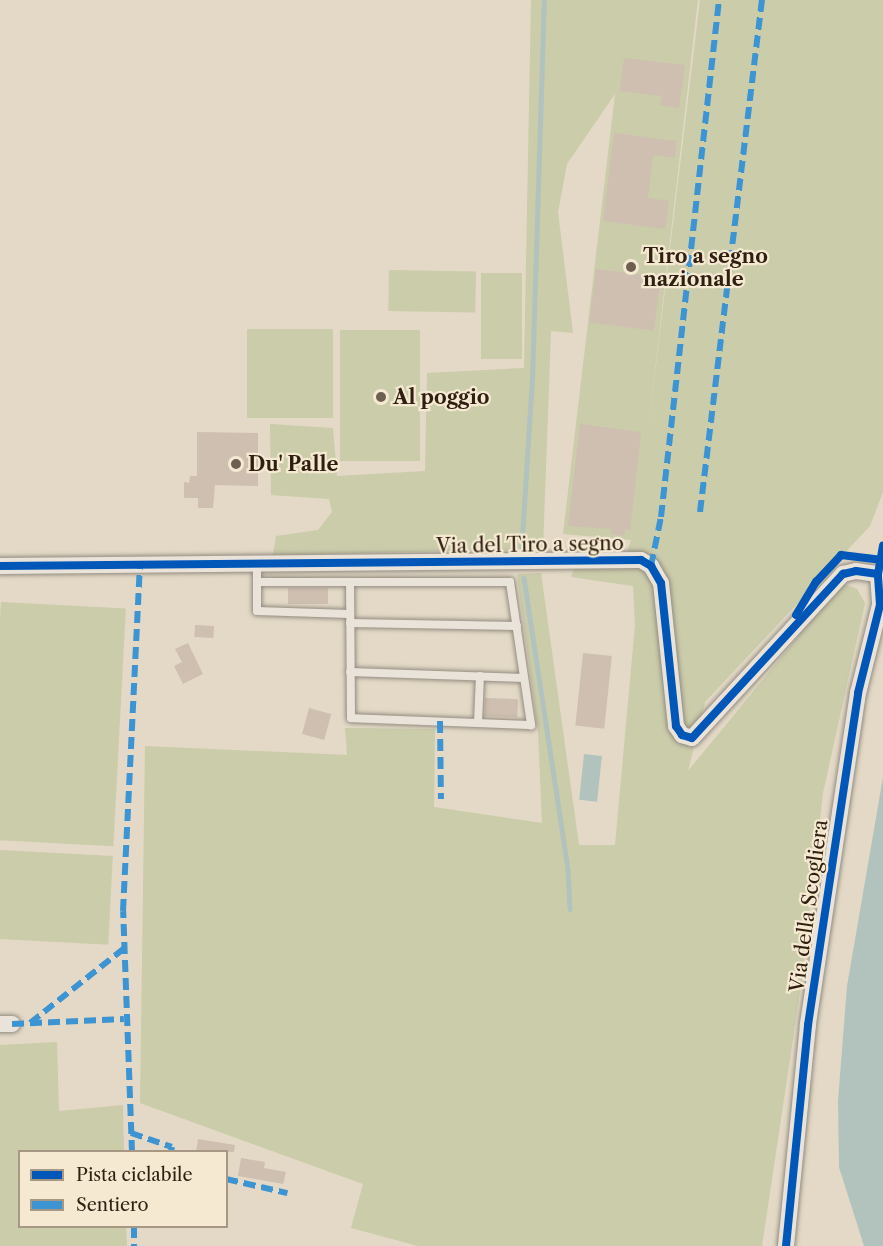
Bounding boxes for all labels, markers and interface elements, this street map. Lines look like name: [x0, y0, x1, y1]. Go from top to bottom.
place label: Tiro a segno nazionale: [643, 244, 768, 291]
marker: Tiro a segno nazionale: [624, 260, 638, 274]
place label: Al poggio: [393, 385, 490, 409]
marker: Al poggio: [374, 390, 388, 404]
place label: Du' Palle: [248, 452, 339, 476]
marker: Du' Palle: [229, 457, 243, 471]
street label: Via del Tiro a segno: [435, 531, 625, 559]
street label: Via della Scogliera: [785, 818, 833, 994]
legend: [18, 1150, 228, 1228]
text: Pista ciclabile: [76, 1164, 193, 1186]
text: Sentiero: [76, 1194, 148, 1216]

